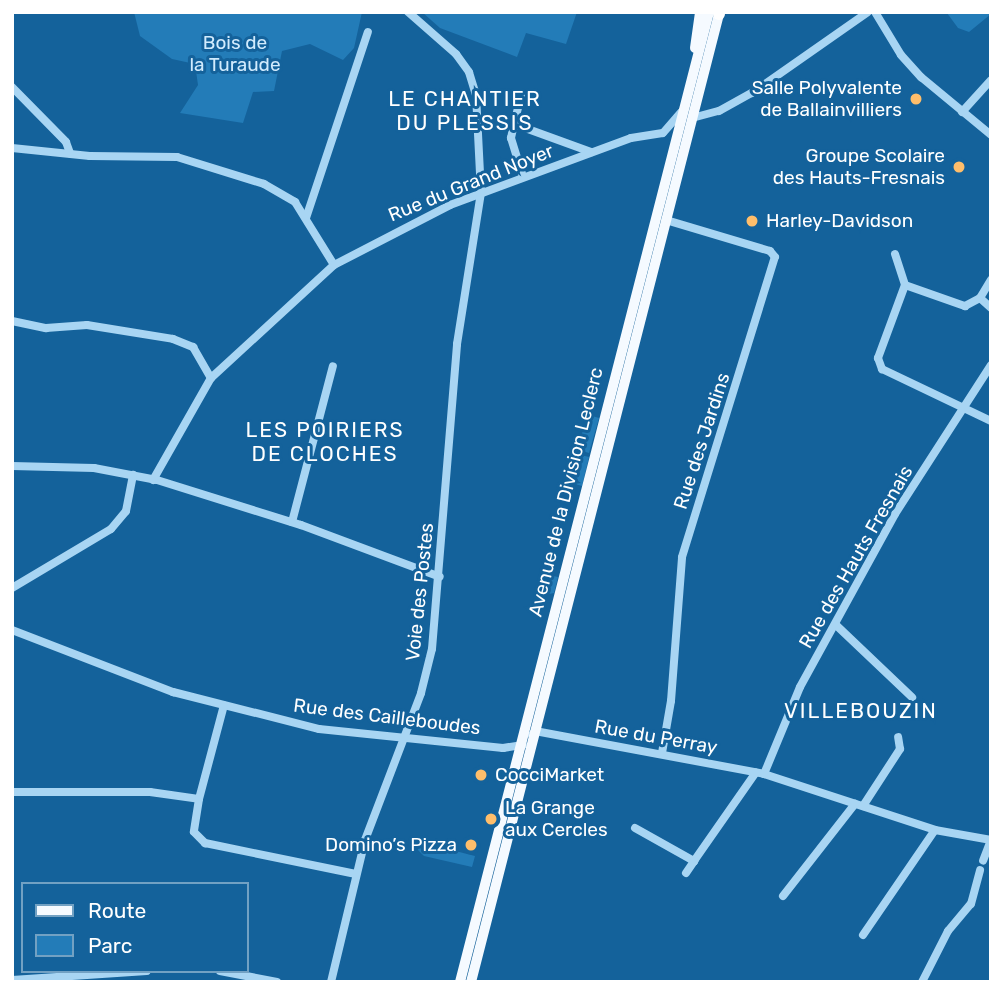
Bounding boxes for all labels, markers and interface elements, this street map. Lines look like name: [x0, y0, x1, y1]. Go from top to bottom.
park label: Bois de la Turaude: [189, 32, 281, 76]
place label: Salle Polyvalente de Ballainvilliers: [752, 77, 902, 121]
district label: LE CHANTIER DU PLESSIS: [390, 86, 540, 136]
marker: Salle Polyvalente de Ballainvilliers: [908, 91, 924, 107]
street label: Rue du Grand Noyer: [385, 139, 557, 227]
place label: Groupe Scolaire des Hauts-Fresnais: [773, 145, 945, 189]
marker: Groupe Scolaire des Hauts-Fresnais: [951, 159, 967, 175]
place label: Harley-Davidson: [766, 210, 913, 232]
marker: Harley-Davidson: [744, 213, 760, 229]
street label: Avenue de la Division Leclerc: [524, 365, 608, 619]
street label: Rue des Jardins: [669, 370, 735, 512]
district label: LES POIRIERS DE CLOCHES: [247, 417, 403, 467]
street label: Rue des Hauts Fresnais: [794, 462, 918, 652]
street label: Voie des Postes: [401, 522, 439, 662]
street label: Rue des Cailleboudes: [292, 694, 482, 740]
district label: VILLEBOUZIN: [785, 698, 937, 724]
street label: Rue du Perray: [593, 715, 719, 759]
place label: CocciMarket: [495, 764, 604, 786]
marker: CocciMarket: [473, 767, 489, 783]
place label: La Grange aux Cercles: [505, 797, 608, 841]
marker: La Grange aux Cercles: [483, 811, 499, 827]
place label: Domino’s Pizza: [325, 834, 457, 856]
marker: Domino’s Pizza: [463, 837, 479, 853]
legend: [21, 882, 248, 973]
text: Route: [88, 898, 146, 923]
text: Parc: [88, 933, 132, 958]

